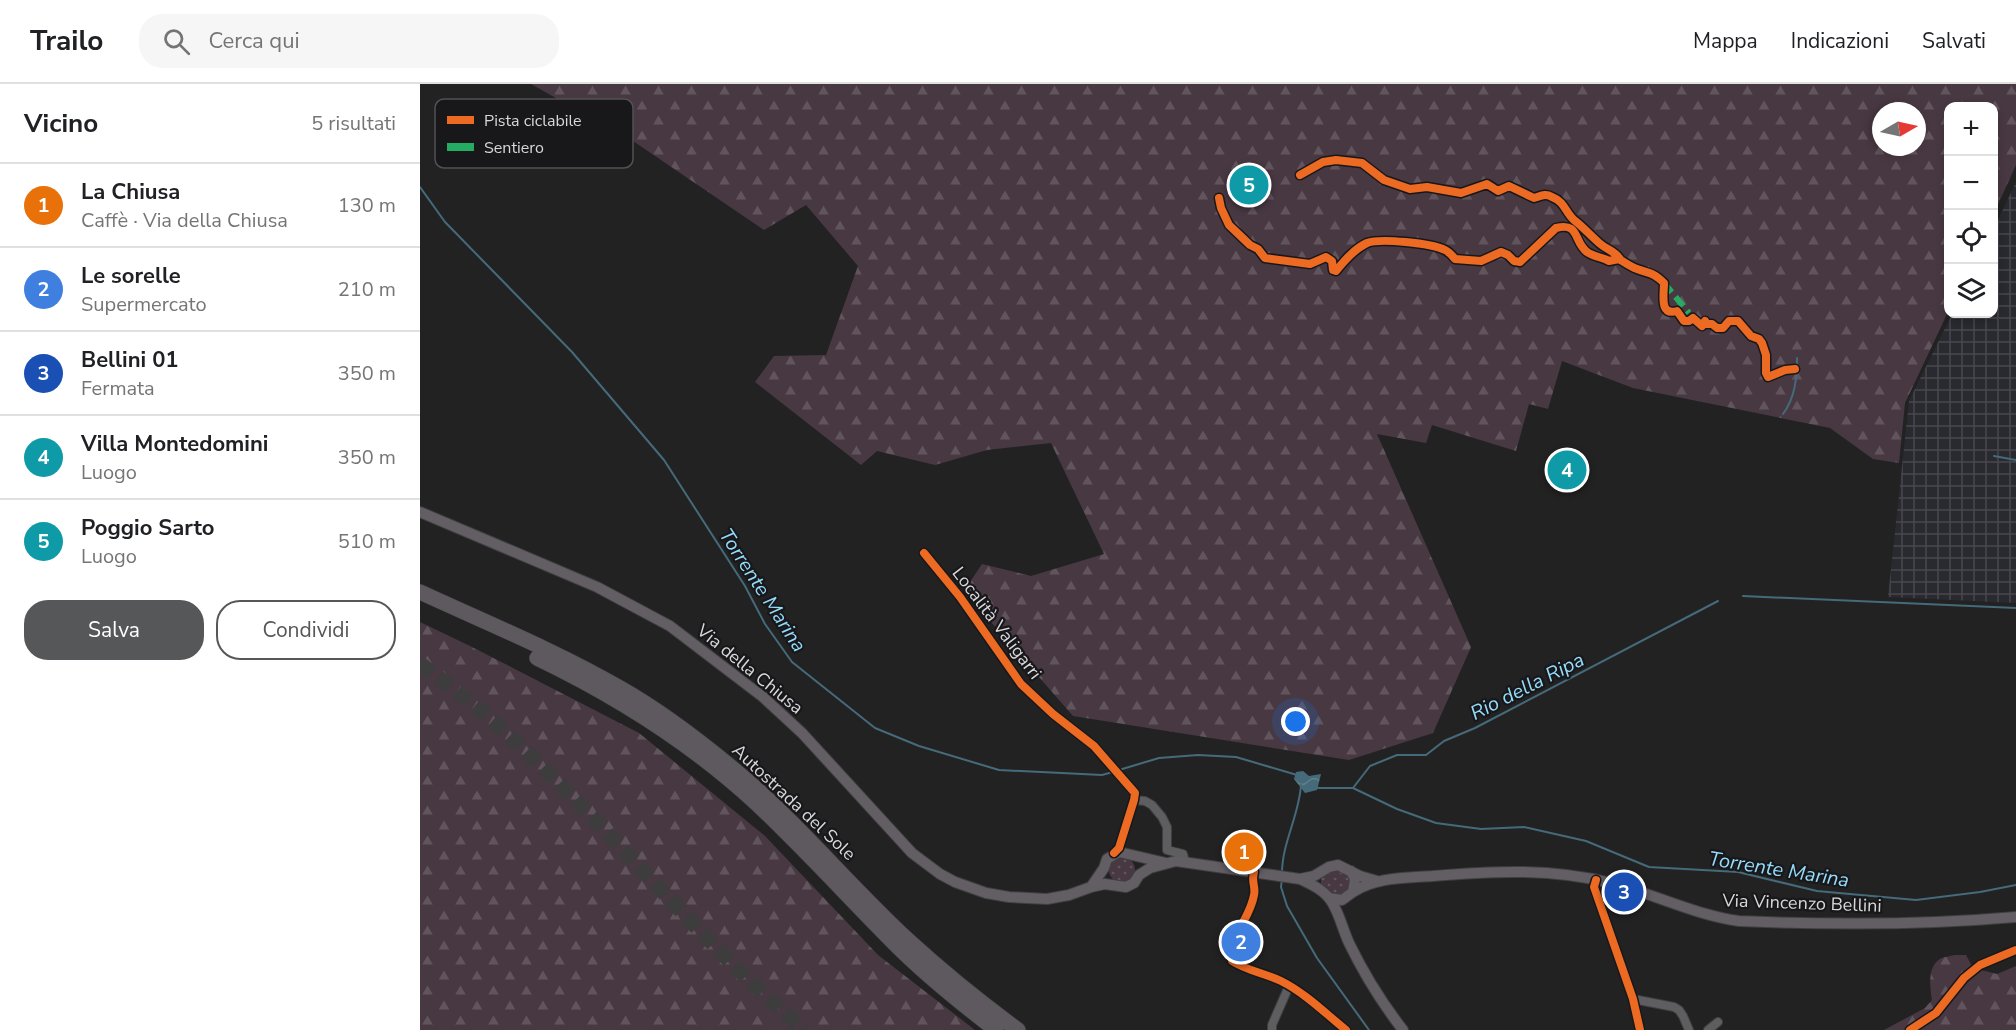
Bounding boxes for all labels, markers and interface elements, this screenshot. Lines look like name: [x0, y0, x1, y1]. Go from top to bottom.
search box: [139, 14, 559, 68]
text: Trailo: [30, 22, 103, 60]
icon: search: [160, 25, 193, 58]
text: Cerca qui: [208, 26, 300, 56]
text: Mappa: [1693, 27, 1758, 55]
text: Indicazioni: [1791, 27, 1889, 55]
text: Salvati: [1922, 27, 1986, 55]
legend: [435, 99, 633, 168]
north arrow: [1872, 102, 1926, 156]
map controls: [1944, 102, 1998, 318]
button: +: [1944, 102, 1998, 156]
text: Vicino: [24, 106, 98, 141]
text: 5 risultati: [311, 110, 396, 137]
text: Pista ciclabile: [484, 110, 582, 132]
text: Sentiero: [484, 137, 544, 159]
button: −: [1944, 156, 1998, 210]
pin: 5: [1230, 162, 1268, 208]
text: La Chiusa: [81, 177, 180, 207]
text: 1: [38, 192, 50, 219]
text: 130 m: [338, 192, 396, 219]
text: Caffè · Via della Chiusa: [81, 207, 288, 234]
button: locate: [1944, 210, 1998, 264]
text: Le sorelle: [81, 261, 181, 291]
button: layers: [1944, 264, 1998, 318]
text: 2: [38, 276, 50, 303]
text: 210 m: [338, 276, 396, 303]
text: Supermercato: [81, 291, 207, 318]
text: Bellini 01: [81, 345, 179, 375]
text: 3: [38, 360, 50, 387]
text: 350 m: [338, 360, 396, 387]
text: Fermata: [81, 375, 155, 402]
text: Villa Montedomini: [81, 429, 268, 459]
text: 4: [38, 444, 50, 471]
text: 350 m: [338, 444, 396, 471]
pin: 4: [1548, 448, 1586, 492]
text: Luogo: [81, 459, 137, 486]
text: Poggio Sarto: [81, 513, 214, 543]
water label: Torrente Marina: [713, 523, 813, 657]
text: 5: [38, 528, 50, 555]
text: 510 m: [338, 528, 396, 555]
text: Luogo: [81, 543, 137, 570]
street label: Località Valigarri: [947, 562, 1047, 684]
button: Salva: [24, 600, 204, 660]
button: Condividi: [216, 600, 396, 660]
street label: Via della Chiusa: [691, 618, 808, 719]
water label: Rio della Ripa: [1466, 646, 1589, 727]
your location: [1281, 707, 1310, 736]
street label: Autostrada del Sole: [727, 738, 861, 866]
pin: 1: [1224, 830, 1264, 874]
water label: Torrente Marina: [1707, 845, 1851, 894]
pin: 3: [1604, 870, 1644, 914]
street label: Via Vincenzo Bellini: [1721, 888, 1882, 918]
pin: 2: [1222, 920, 1260, 964]

